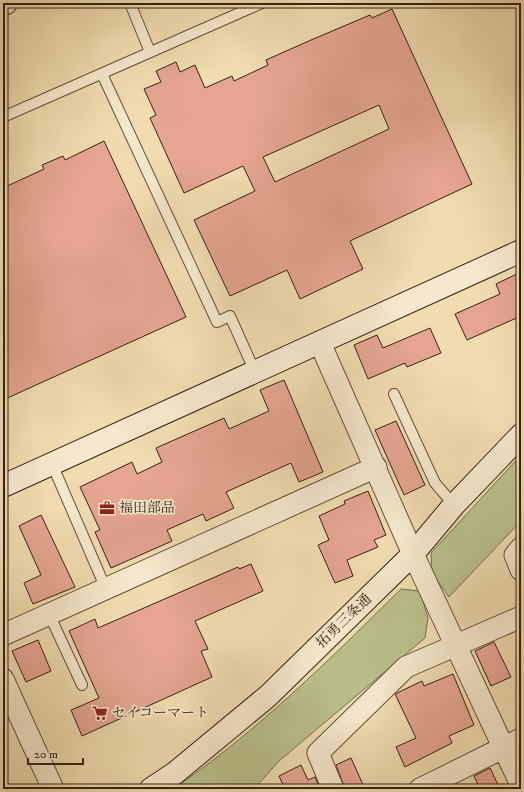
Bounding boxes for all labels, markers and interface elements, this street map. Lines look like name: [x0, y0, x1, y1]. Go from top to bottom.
office icon: 福田部品: [98, 499, 116, 517]
place label: 福田部品: [119, 499, 175, 517]
street label: 拓勇三条通: [313, 590, 375, 652]
supermarket icon: セイコーマート: [91, 704, 109, 722]
place label: セイコーマート: [112, 704, 209, 722]
scale bar: [28, 740, 83, 766]
text: 20 m: [34, 747, 58, 762]

